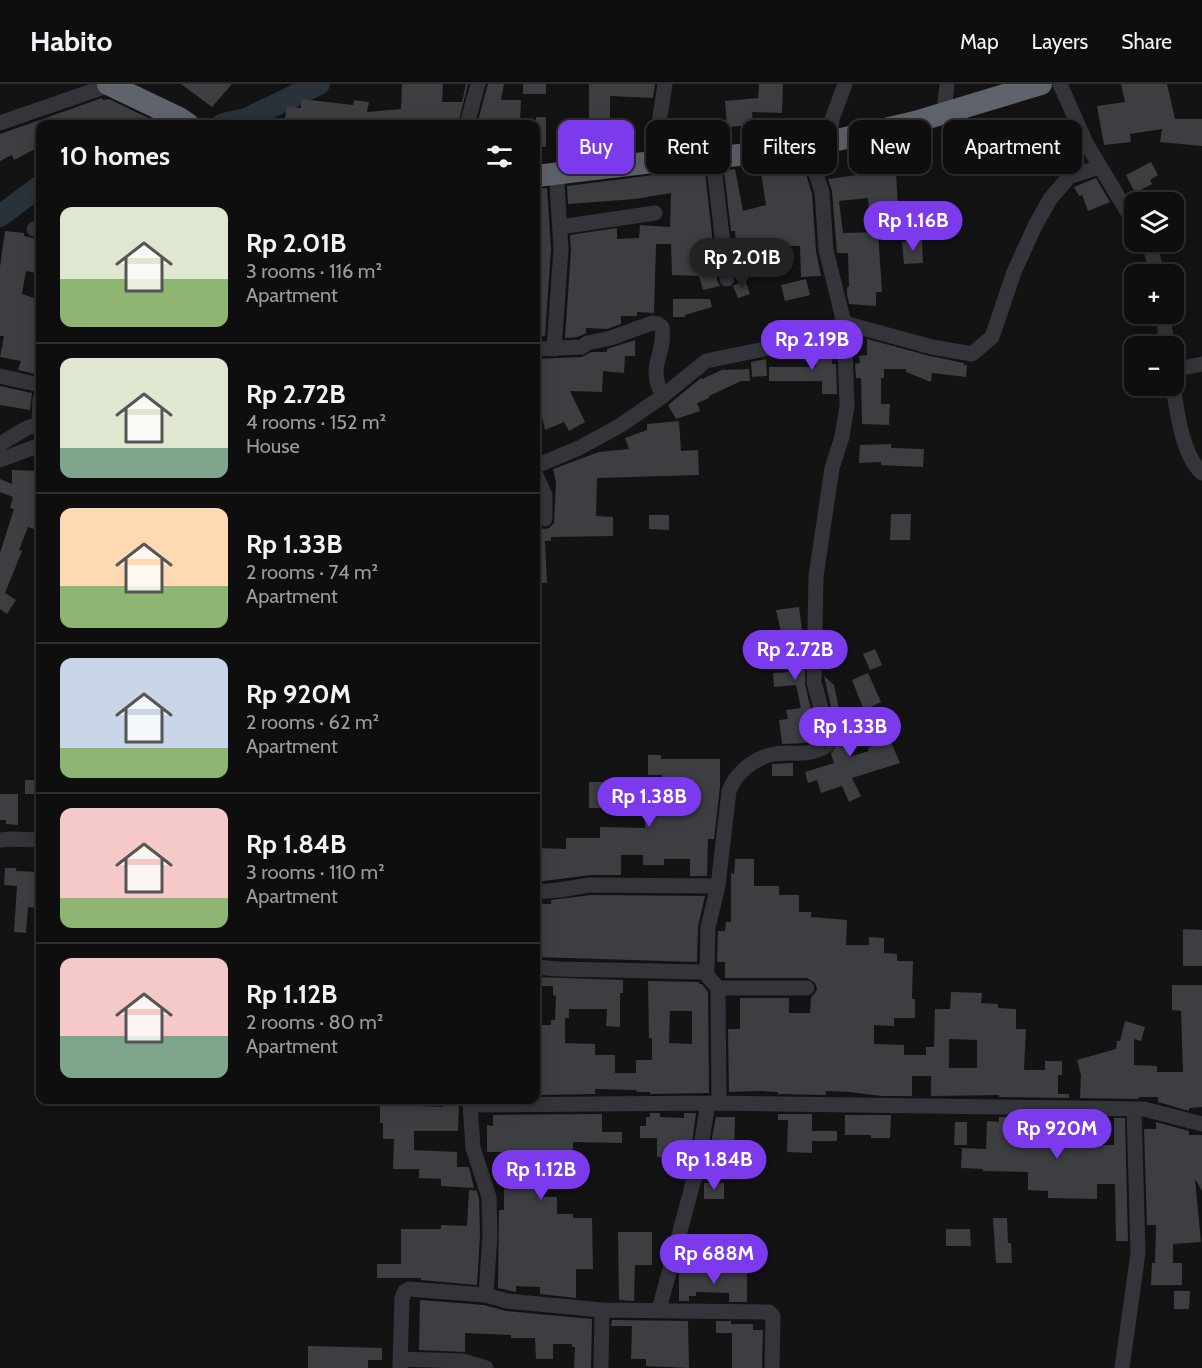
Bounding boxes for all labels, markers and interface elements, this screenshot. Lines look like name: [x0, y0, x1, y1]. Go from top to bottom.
text: Habito: [30, 24, 112, 58]
text: Map: [960, 29, 999, 54]
text: Layers: [1032, 29, 1088, 54]
text: Share: [1121, 29, 1172, 54]
chip: Buy: [558, 120, 634, 174]
chip: Rent: [646, 120, 730, 174]
chip: Filters: [742, 120, 837, 174]
chip: New: [849, 120, 931, 174]
chip: Apartment: [943, 120, 1082, 174]
text: 10 homes: [60, 140, 170, 172]
icon: filters: [483, 140, 516, 173]
map controls: [1124, 192, 1184, 396]
button: layers: [1124, 192, 1184, 252]
pin: Rp 1.16B: [851, 201, 975, 252]
text: Rp 1.16B: [878, 208, 948, 232]
text: Rp 2.01B: [246, 227, 346, 259]
icon: home: [108, 231, 180, 303]
pin: Rp 2.01B: [680, 238, 804, 289]
text: Rp 2.01B: [703, 245, 781, 269]
text: 3 rooms · 116 m²: [246, 259, 382, 283]
button: +: [1124, 264, 1184, 324]
text: Apartment: [246, 283, 338, 307]
pin: Rp 2.19B: [750, 320, 874, 371]
text: Rp 2.19B: [775, 327, 849, 351]
button: −: [1124, 336, 1184, 396]
text: Rp 2.72B: [246, 378, 346, 410]
icon: home: [108, 382, 180, 454]
text: 4 rooms · 152 m²: [246, 410, 386, 434]
text: House: [246, 434, 300, 458]
text: Rp 1.33B: [246, 528, 342, 560]
icon: home: [108, 532, 180, 604]
text: 2 rooms · 74 m²: [246, 560, 378, 584]
text: Apartment: [246, 584, 338, 608]
pin: Rp 2.72B: [733, 630, 857, 681]
text: Rp 2.72B: [757, 637, 833, 661]
text: Rp 920M: [246, 678, 351, 710]
icon: home: [108, 682, 180, 754]
pin: Rp 1.33B: [788, 707, 912, 758]
text: 2 rooms · 62 m²: [246, 710, 379, 734]
text: Rp 1.33B: [813, 714, 887, 738]
text: Apartment: [246, 734, 338, 758]
pin: Rp 1.38B: [587, 777, 711, 828]
text: Rp 1.38B: [611, 784, 687, 808]
text: Rp 1.84B: [246, 828, 346, 860]
icon: home: [108, 832, 180, 904]
text: 3 rooms · 110 m²: [246, 860, 385, 884]
text: Apartment: [246, 884, 338, 908]
text: Rp 1.12B: [246, 978, 337, 1010]
icon: home: [108, 982, 180, 1054]
text: 2 rooms · 80 m²: [246, 1010, 383, 1034]
text: Apartment: [246, 1034, 338, 1058]
pin: Rp 920M: [1002, 1109, 1112, 1160]
text: Rp 920M: [1017, 1116, 1097, 1140]
pin: Rp 1.84B: [652, 1140, 776, 1191]
text: Rp 1.84B: [675, 1147, 753, 1171]
pin: Rp 1.12B: [479, 1150, 603, 1201]
text: Rp 1.12B: [506, 1157, 576, 1181]
pin: Rp 688M: [659, 1234, 769, 1285]
text: Rp 688M: [674, 1241, 754, 1265]

